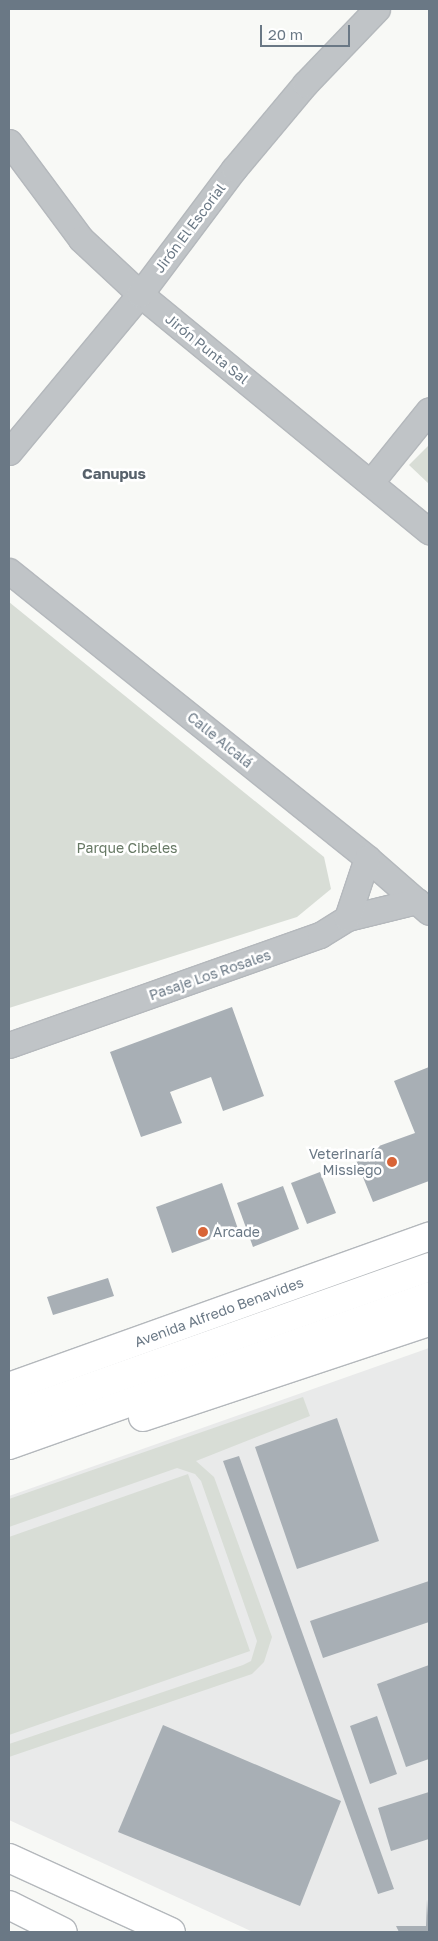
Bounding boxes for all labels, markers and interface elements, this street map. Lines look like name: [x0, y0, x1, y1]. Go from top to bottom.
scale bar: [263, 15, 353, 47]
text: 20 m: [268, 25, 303, 43]
street label: Jirón El Escorial: [151, 180, 229, 276]
street label: Jirón Punta Sal: [162, 310, 252, 388]
district label: Canupus: [82, 465, 146, 483]
street label: Calle Alcalá: [184, 709, 256, 771]
park label: Parque Cibeles: [77, 840, 177, 856]
street label: Pasaje Los Rosales: [147, 946, 273, 1004]
place label: Veterinaría Missiego: [309, 1146, 382, 1178]
marker: Veterinaría Missiego: [386, 1156, 398, 1168]
place label: Arcade: [213, 1224, 260, 1240]
marker: Arcade: [197, 1226, 209, 1238]
street label: Avenida Alfredo Benavides: [132, 1274, 306, 1350]

